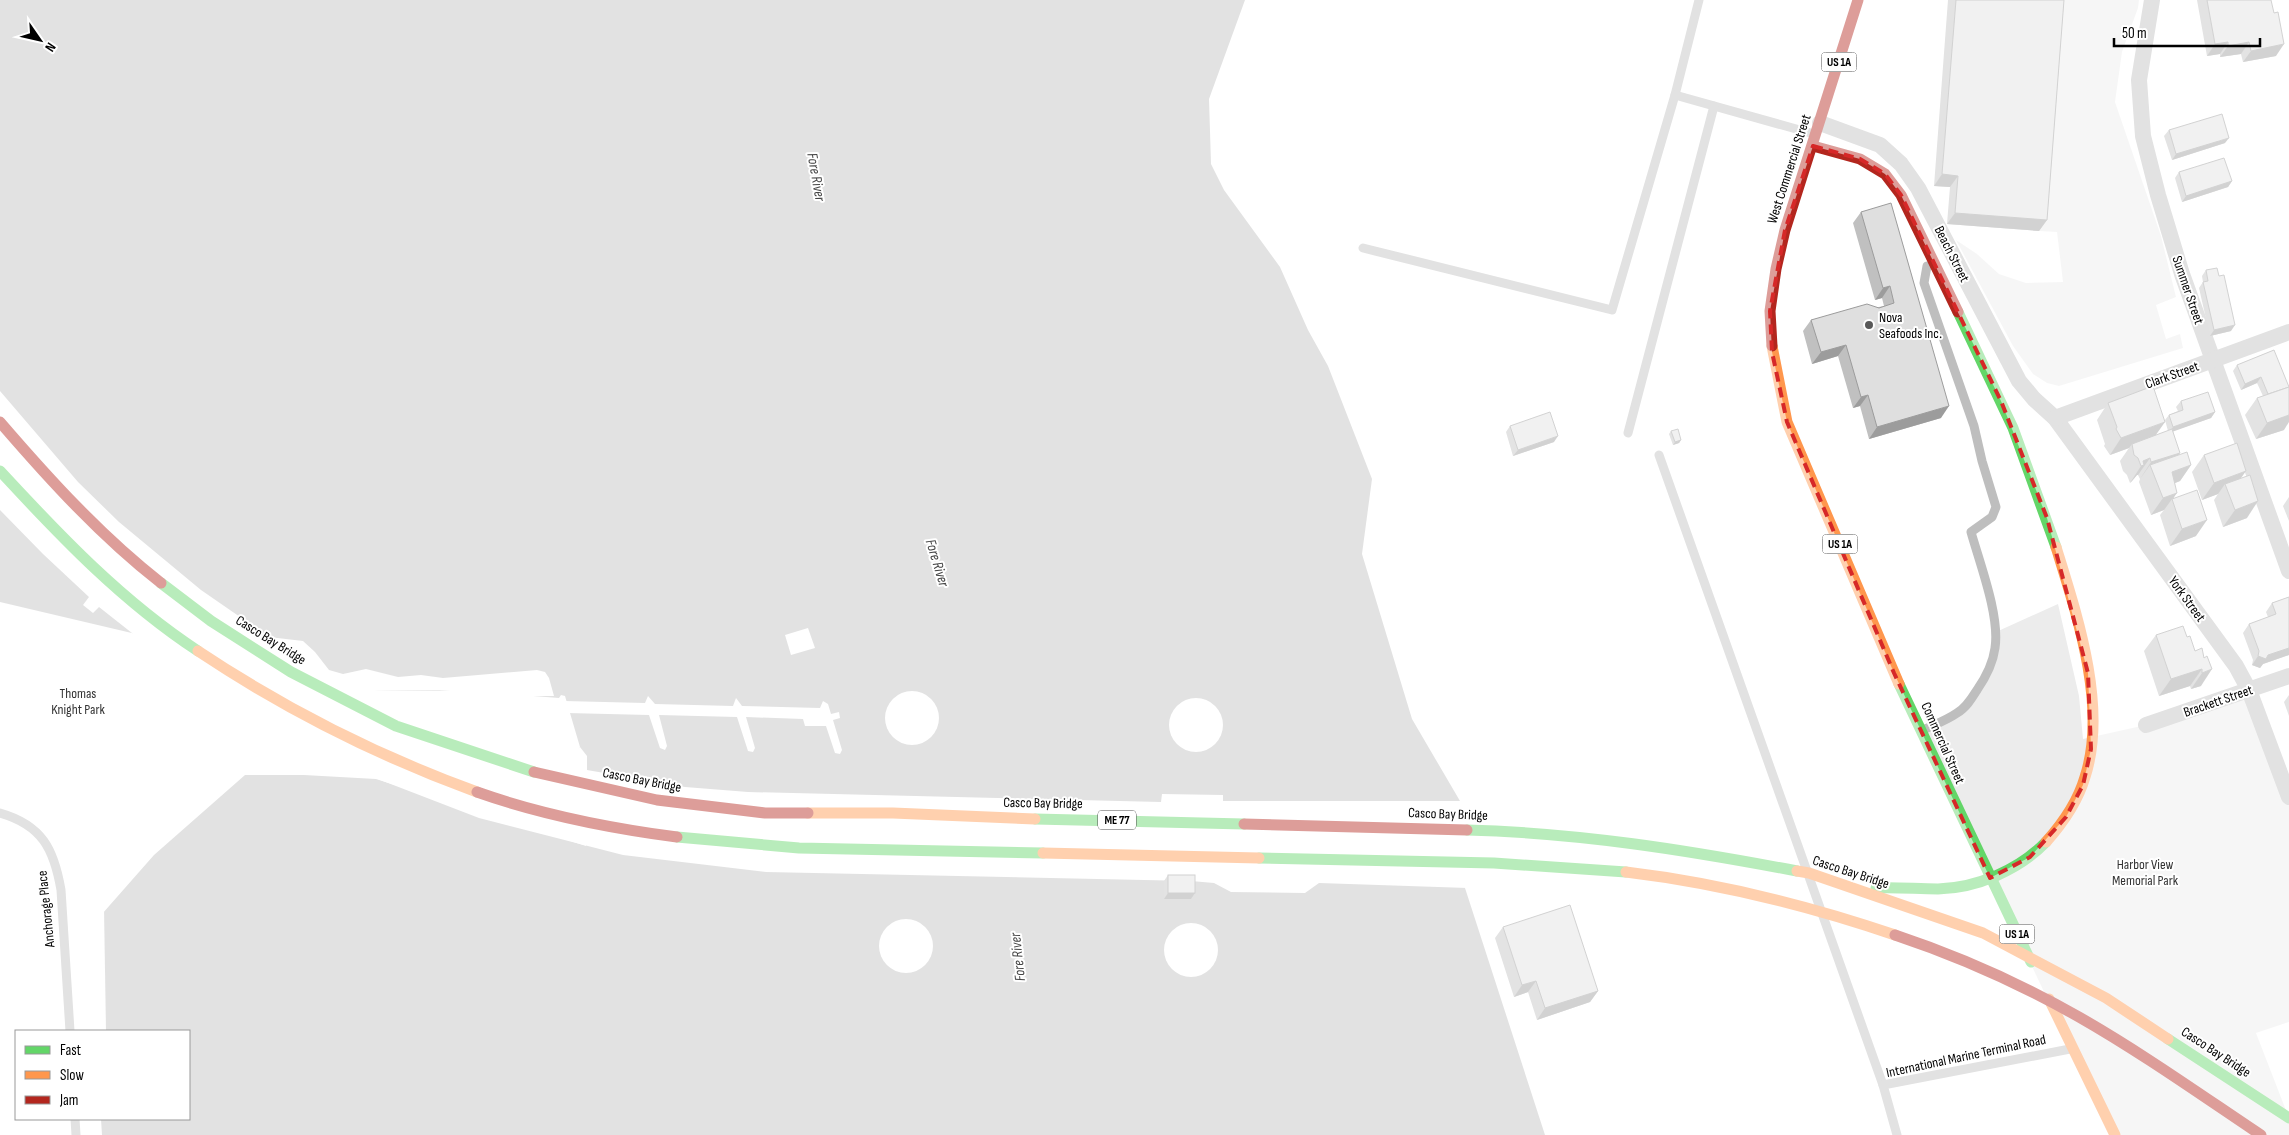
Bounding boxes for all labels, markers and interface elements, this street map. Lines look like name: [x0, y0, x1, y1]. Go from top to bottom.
north arrow: [15, 15, 65, 65]
scale bar: [2114, 15, 2260, 47]
text: 50 m: [2122, 24, 2147, 43]
text: N: [41, 39, 60, 55]
road number: US 1A: [1822, 52, 1856, 72]
street label: West Commercial Street: [1763, 112, 1815, 226]
water label: Fore River: [802, 151, 830, 203]
street label: Beach Street: [1931, 223, 1973, 285]
street label: Summer Street: [2168, 254, 2208, 326]
place label: Nova Seafoods Inc.: [1879, 309, 1942, 342]
marker: Nova Seafoods Inc.: [1863, 319, 1875, 331]
street label: Clark Street: [2143, 357, 2201, 393]
road number: US 1A: [1822, 534, 1858, 554]
water label: Fore River: [921, 537, 953, 590]
street label: York Street: [2165, 573, 2209, 625]
street label: Casco Bay Bridge: [233, 612, 309, 668]
street label: Brackett Street: [2181, 681, 2255, 721]
park label: Thomas Knight Park: [51, 685, 105, 718]
street label: Commercial Street: [1917, 699, 1969, 787]
street label: Casco Bay Bridge: [601, 764, 683, 796]
street label: Casco Bay Bridge: [1003, 794, 1083, 812]
street label: Casco Bay Bridge: [1408, 804, 1488, 824]
road number: ME 77: [1098, 810, 1136, 830]
street label: Casco Bay Bridge: [1811, 852, 1891, 892]
park label: Harbor View Memorial Park: [2112, 856, 2179, 889]
street label: Anchorage Place: [34, 870, 59, 949]
road number: US 1A: [2000, 924, 2034, 944]
water label: Fore River: [1006, 931, 1030, 982]
street label: Casco Bay Bridge: [2178, 1023, 2254, 1081]
legend: [15, 1030, 190, 1120]
street label: International Marine Terminal Road: [1885, 1031, 2047, 1081]
text: Fast: [60, 1041, 82, 1060]
text: Slow: [60, 1066, 84, 1085]
text: Jam: [59, 1091, 78, 1110]

